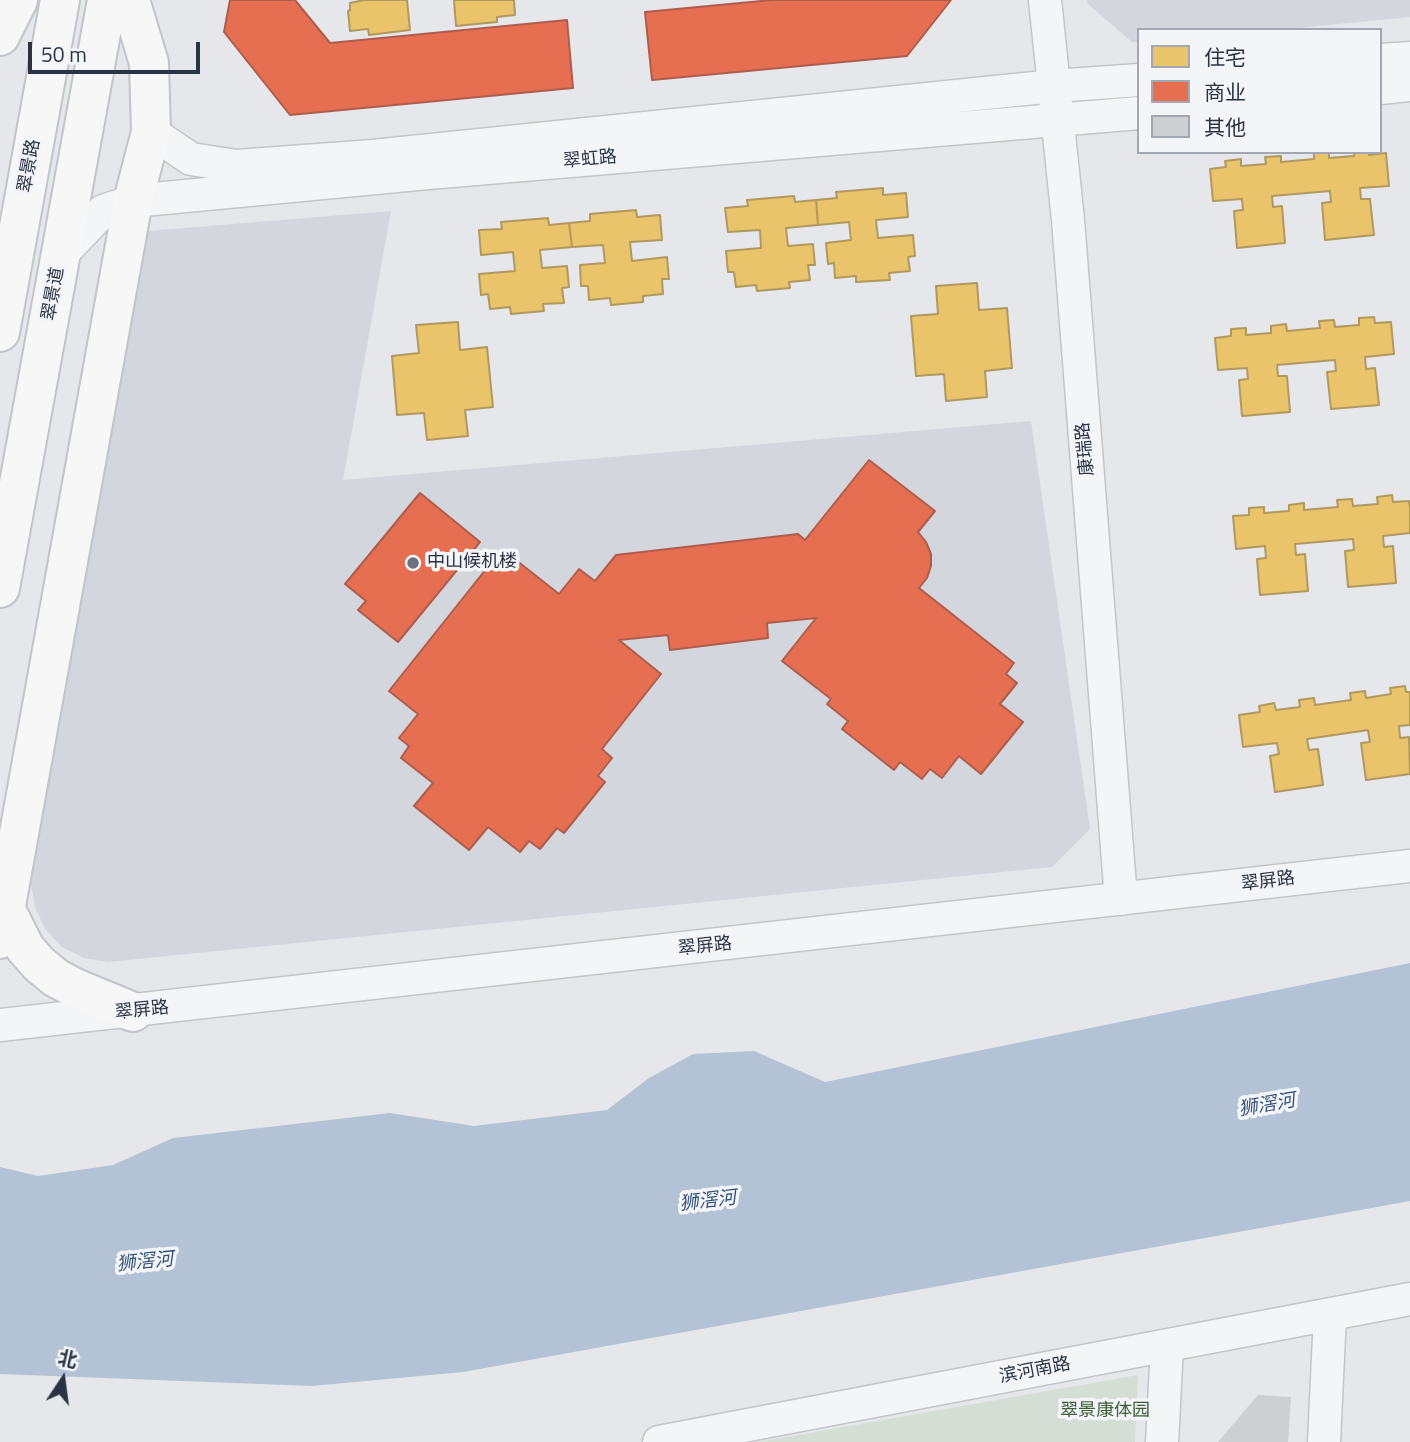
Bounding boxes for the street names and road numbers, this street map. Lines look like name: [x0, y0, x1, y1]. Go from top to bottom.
street label: 翠景路: [15, 138, 45, 194]
street label: 翠虹路: [562, 147, 618, 173]
street label: 翠景道: [39, 266, 69, 322]
street label: 康瑞路: [1073, 421, 1099, 477]
street label: 翠屏路: [1240, 868, 1296, 896]
street label: 翠屏路: [677, 933, 733, 961]
street label: 翠屏路: [114, 997, 170, 1025]
street label: 滨河南路: [998, 1354, 1072, 1388]

